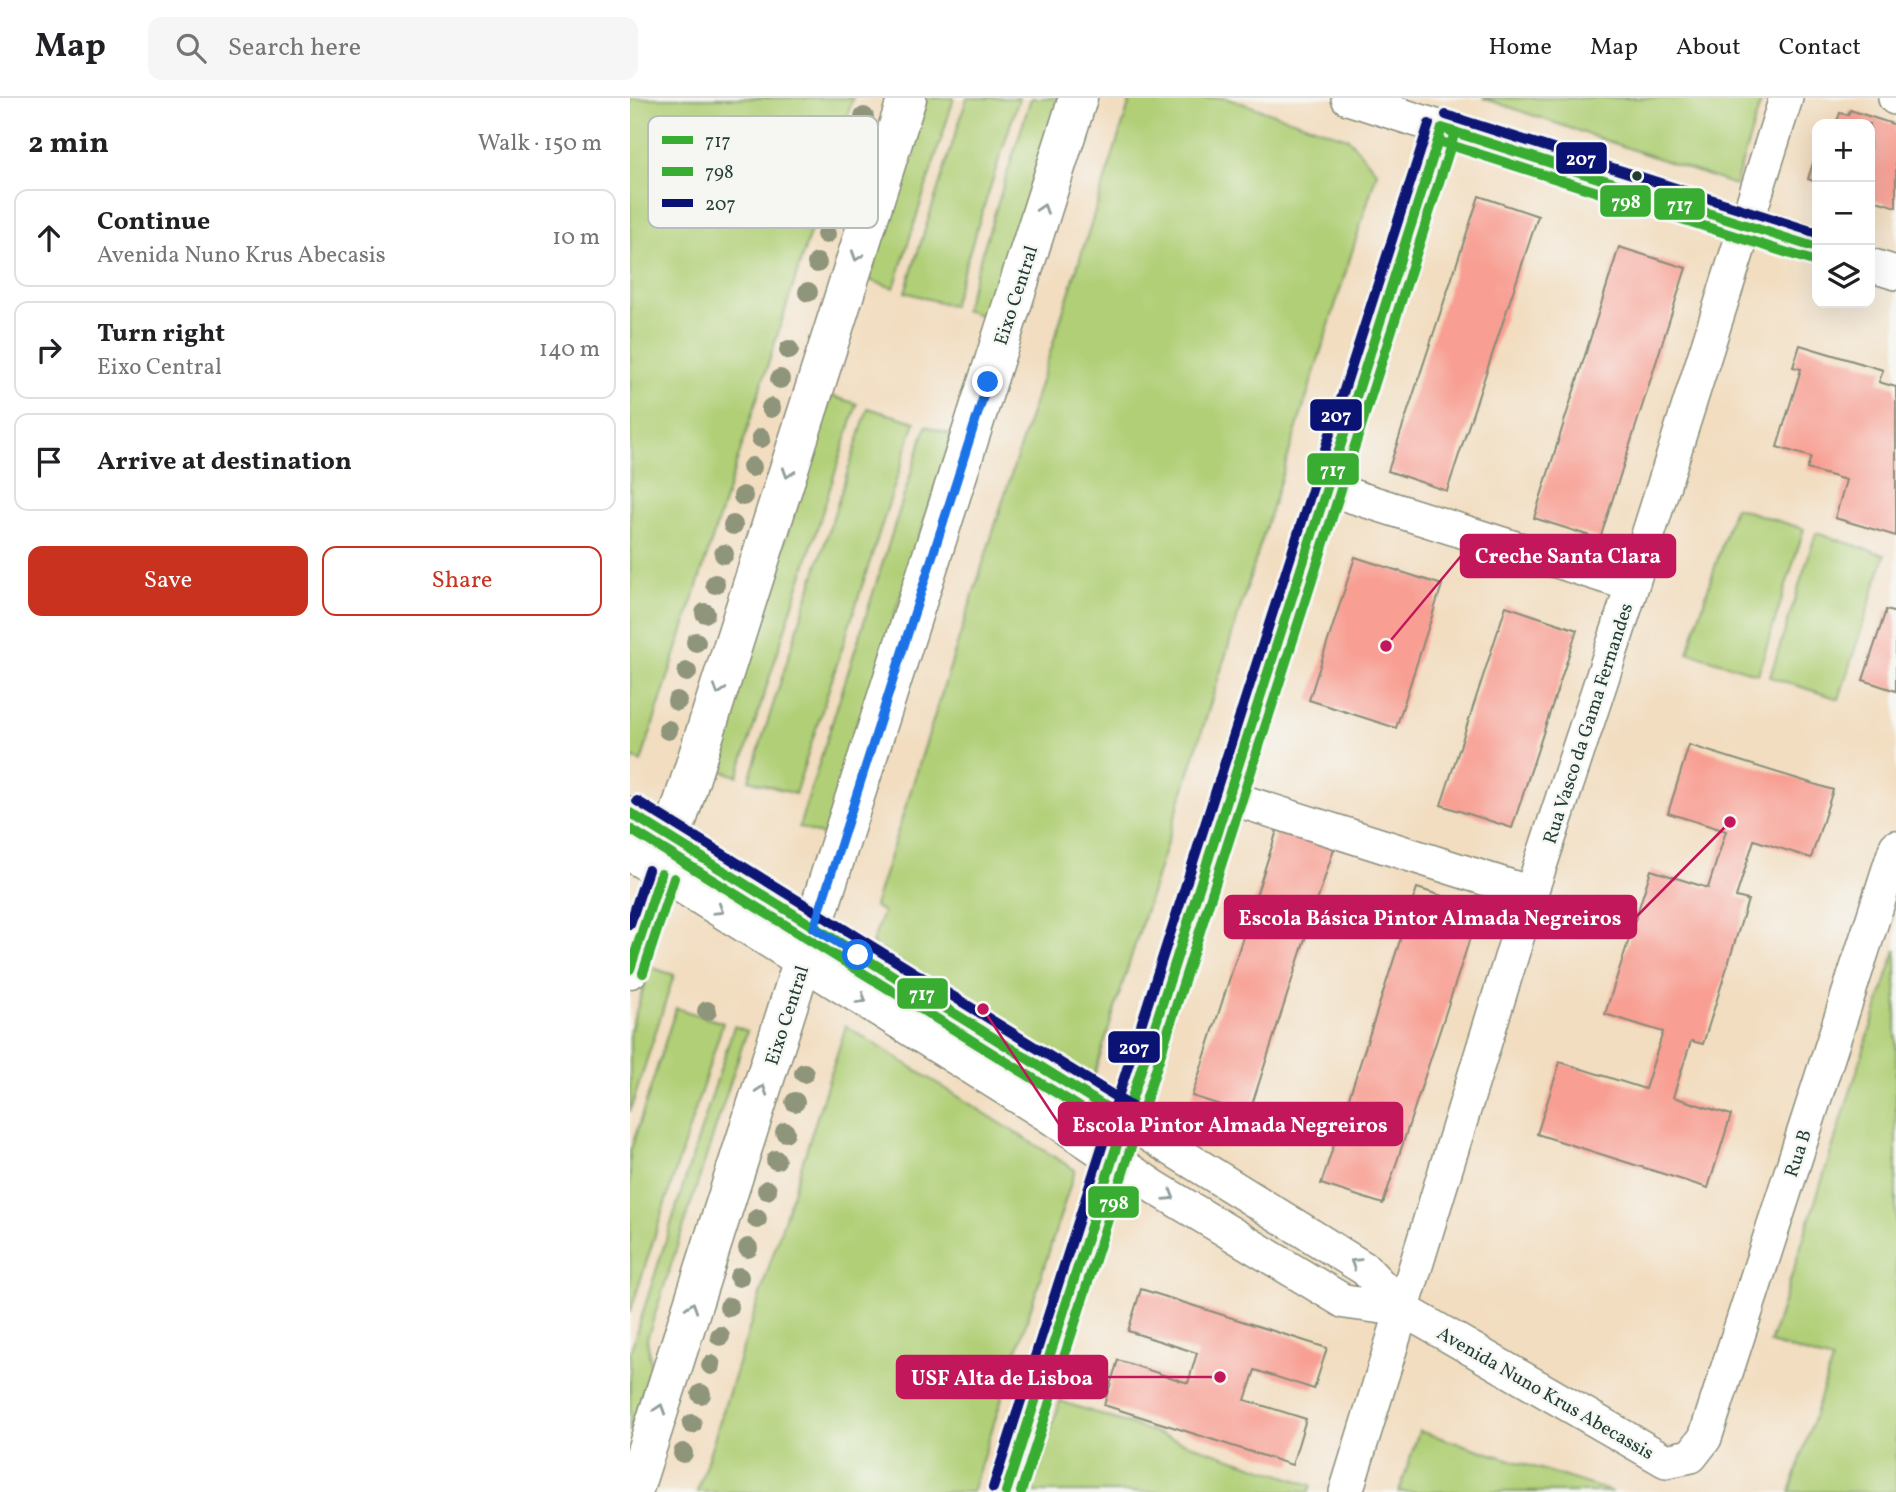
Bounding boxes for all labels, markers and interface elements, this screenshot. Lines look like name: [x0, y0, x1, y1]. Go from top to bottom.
search box: [148, 17, 638, 80]
text: Map: [35, 25, 106, 71]
icon: search: [172, 29, 210, 67]
text: Search here: [228, 30, 361, 66]
text: Home: [1488, 31, 1552, 65]
text: Map: [1590, 31, 1638, 65]
text: About: [1676, 31, 1741, 65]
text: Contact: [1779, 31, 1861, 65]
legend: [648, 116, 878, 228]
map controls: [1812, 119, 1875, 308]
button: +: [1812, 119, 1875, 182]
text: 2 min: [28, 123, 109, 165]
text: Walk · 150 m: [478, 128, 602, 160]
text: 717: [705, 129, 731, 155]
line badge: 207: [1555, 141, 1608, 175]
text: 207: [1566, 147, 1596, 173]
text: 798: [705, 160, 734, 186]
unlabelled marker: [1630, 169, 1644, 183]
button: −: [1812, 182, 1875, 245]
line badge: 798: [1599, 184, 1652, 218]
line badge: 717: [1653, 187, 1706, 221]
text: 798: [1611, 190, 1641, 216]
text: 207: [705, 192, 736, 218]
text: 717: [1667, 193, 1693, 219]
one-way arrow: [1034, 203, 1049, 215]
text: Continue: [97, 204, 210, 240]
icon: ahead: [30, 219, 68, 257]
text: 10 m: [552, 222, 600, 254]
text: Avenida Nuno Krus Abecasis: [97, 240, 386, 272]
street label: Eixo Central: [989, 242, 1045, 349]
button: layers: [1812, 245, 1875, 308]
one-way arrow: [850, 250, 865, 262]
text: Turn right: [97, 316, 225, 352]
icon: right: [30, 331, 68, 369]
text: 140 m: [539, 334, 600, 366]
text: Eixo Central: [97, 352, 222, 384]
route end: [972, 366, 1003, 397]
line badge: 207: [1309, 398, 1363, 432]
text: 207: [1321, 404, 1351, 430]
icon: arrive: [30, 443, 68, 481]
text: Arrive at destination: [97, 444, 352, 480]
line badge: 717: [1306, 452, 1360, 486]
text: 717: [1320, 458, 1346, 484]
one-way arrow: [782, 467, 796, 479]
callout: Creche Santa Clara: [1461, 535, 1675, 577]
text: Creche Santa Clara: [1475, 543, 1661, 572]
button: Save: [28, 546, 308, 616]
button: Share: [322, 546, 602, 616]
street label: Rua Vasco da Gama Fernandes: [1538, 600, 1640, 847]
one-way arrow: [713, 683, 727, 696]
callout: Escola Básica Pintor Almada Negreiros: [1225, 896, 1636, 938]
one-way arrow: [711, 902, 724, 915]
text: Escola Básica Pintor Almada Negreiros: [1239, 905, 1621, 934]
route start: [842, 939, 873, 970]
street label: Eixo Central: [760, 962, 816, 1069]
line badge: 717: [896, 977, 949, 1010]
text: 717: [909, 982, 935, 1008]
one-way arrow: [854, 991, 867, 1004]
line badge: 207: [1107, 1030, 1161, 1064]
text: 207: [1119, 1036, 1149, 1062]
one-way arrow: [753, 1085, 768, 1097]
callout: Escola Pintor Almada Negreiros: [1059, 1103, 1402, 1145]
text: Escola Pintor Almada Negreiros: [1072, 1112, 1388, 1141]
street label: Rua B: [1779, 1126, 1819, 1181]
line badge: 798: [1087, 1185, 1140, 1219]
one-way arrow: [1162, 1188, 1175, 1201]
text: 798: [1099, 1191, 1129, 1217]
one-way arrow: [1350, 1258, 1363, 1271]
one-way arrow: [684, 1301, 699, 1313]
street label: Avenida Nuno Krus Abecassis: [1432, 1321, 1658, 1467]
callout: USF Alta de Lisboa: [897, 1356, 1107, 1398]
text: USF Alta de Lisboa: [911, 1365, 1093, 1394]
one-way arrow: [652, 1403, 666, 1415]

